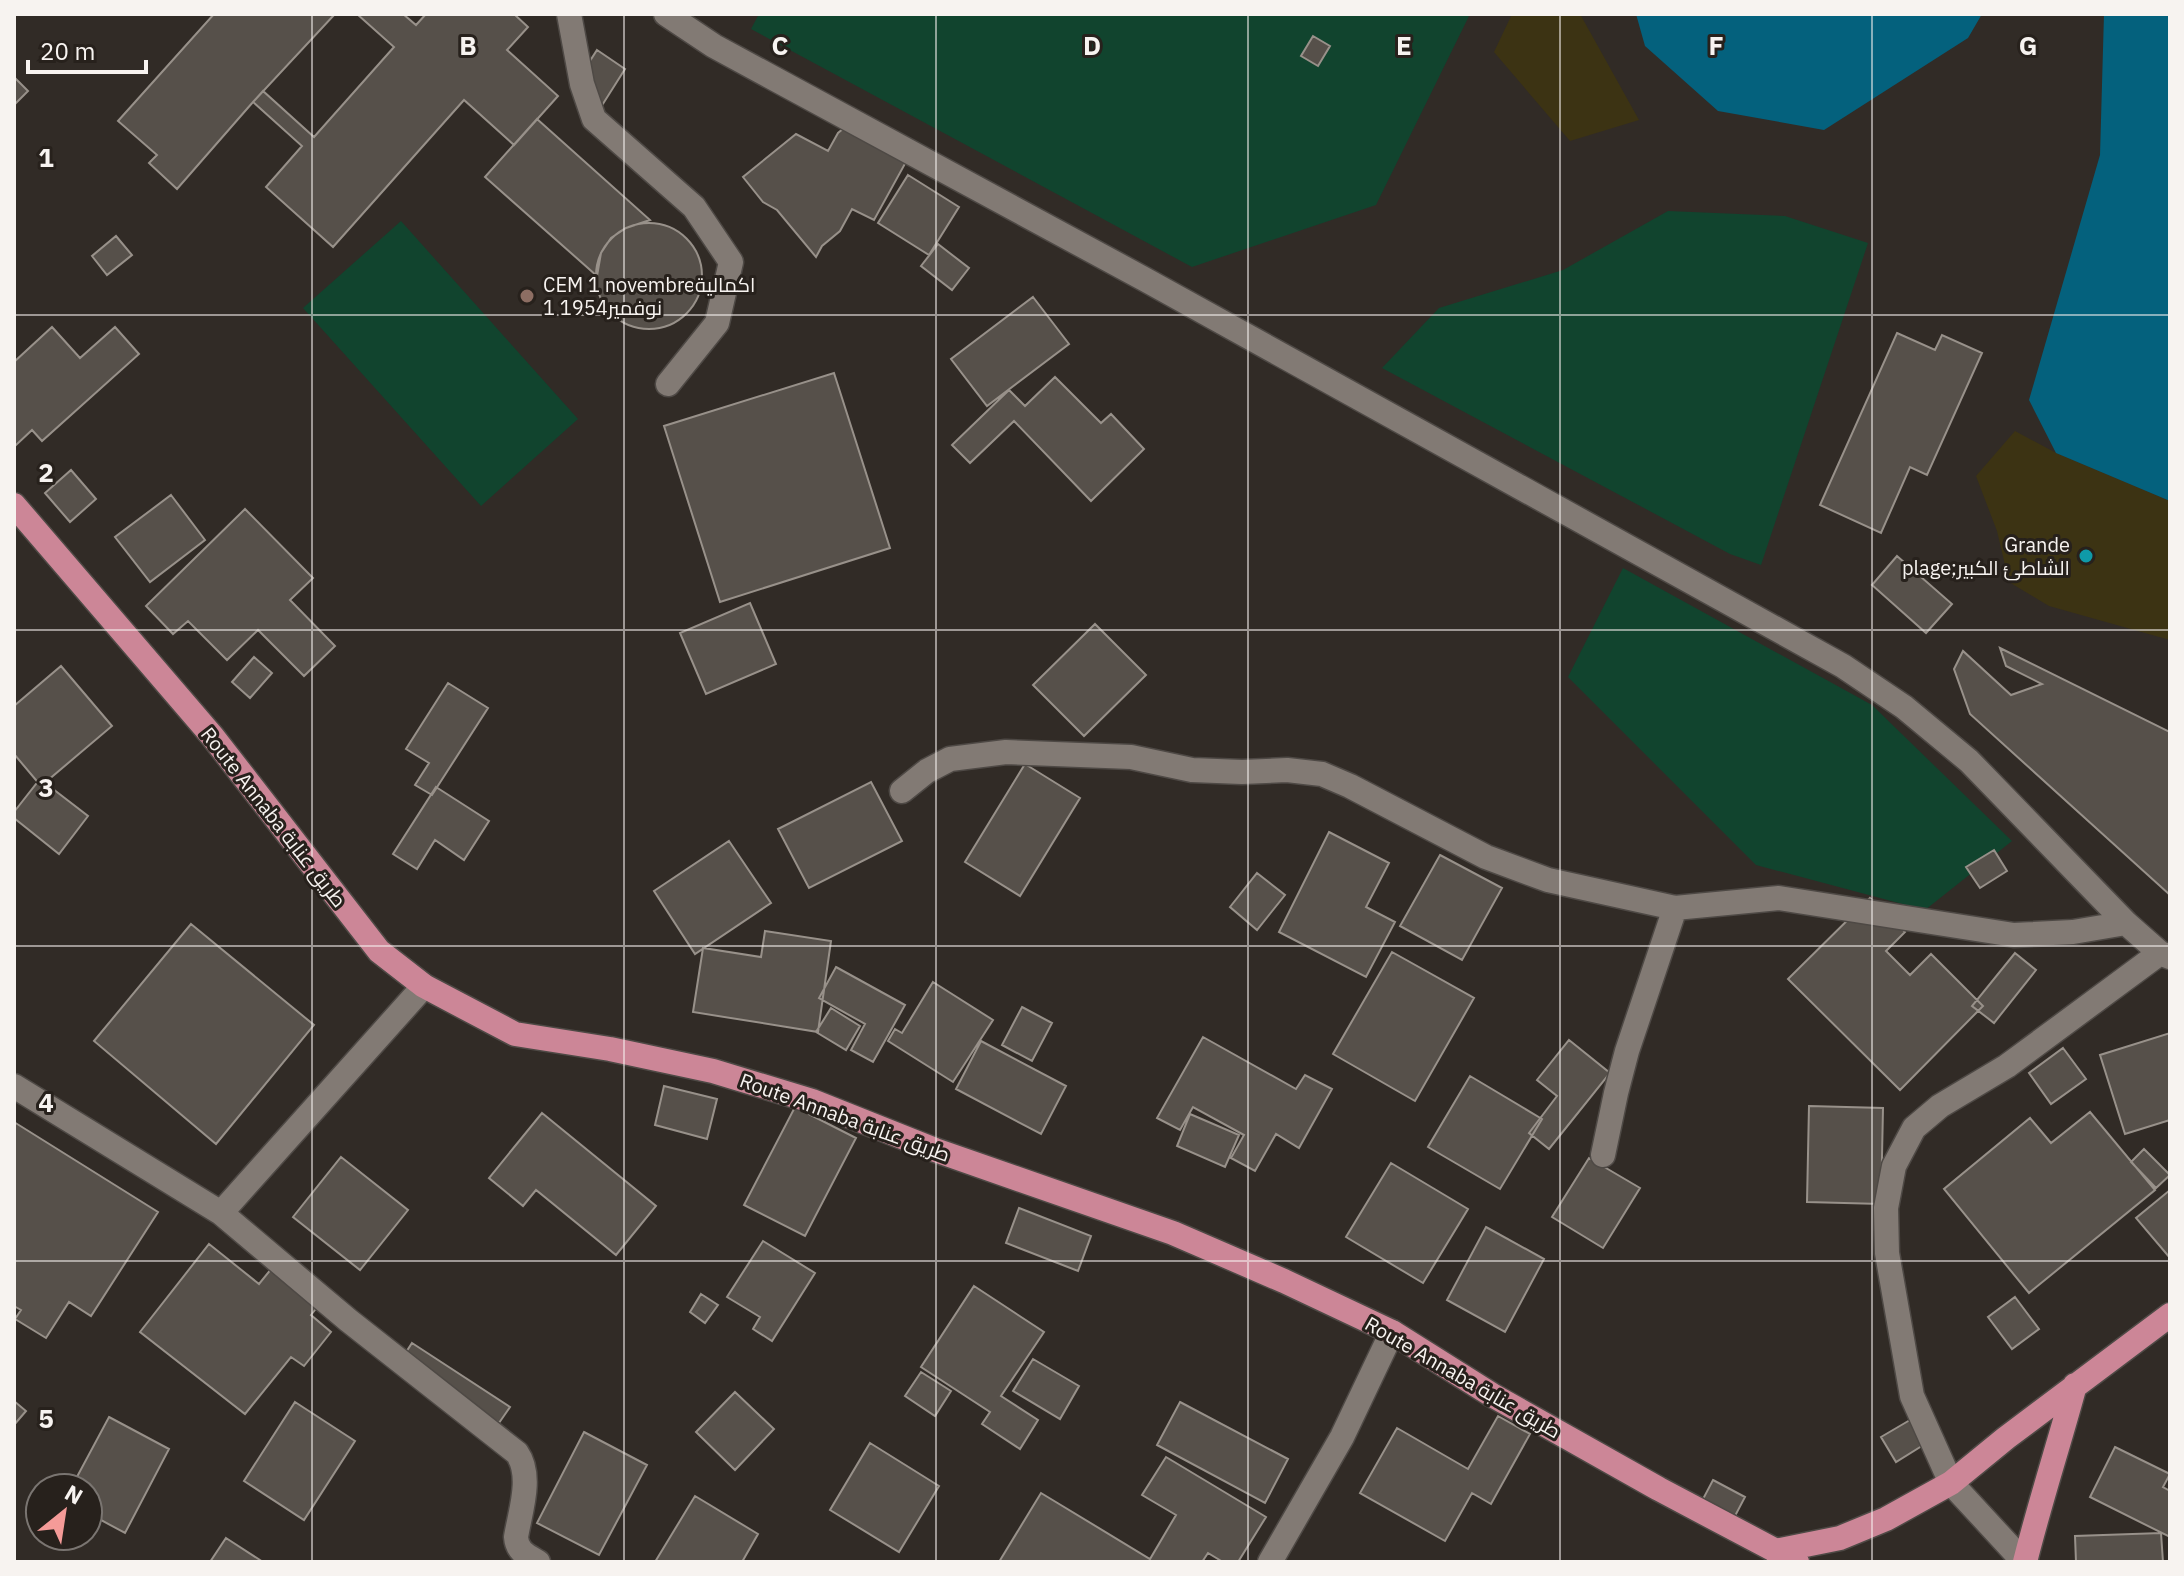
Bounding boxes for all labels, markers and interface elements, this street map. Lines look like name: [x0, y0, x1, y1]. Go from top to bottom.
scale bar: [28, 24, 146, 74]
text: B: [459, 28, 477, 62]
text: C: [772, 28, 789, 62]
text: D: [1083, 28, 1101, 62]
text: E: [1396, 28, 1412, 62]
text: F: [1708, 28, 1724, 62]
text: G: [2019, 28, 2037, 62]
text: 20 m: [40, 35, 95, 67]
text: 1: [38, 140, 54, 174]
place label: CEM 1 novembreاكمالية 1 نوفمير1954: [543, 271, 755, 321]
marker: CEM 1 novembreاكمالية 1 نوفمير1954: [518, 287, 536, 305]
text: 2: [38, 455, 54, 489]
place label: Grande plage;الشاطئ الكبير: [1902, 531, 2070, 581]
marker: Grande plage;الشاطئ الكبير: [2077, 547, 2095, 565]
street label: Route Annaba طريق عنابة: [195, 721, 353, 913]
text: 3: [38, 770, 54, 804]
street label: Route Annaba طريق عنابة: [736, 1066, 954, 1168]
text: 4: [38, 1085, 54, 1119]
street label: Route Annaba طريق عنابة: [1360, 1310, 1566, 1444]
text: 5: [38, 1401, 54, 1435]
north arrow: [24, 1472, 104, 1552]
text: N: [60, 1478, 88, 1511]

